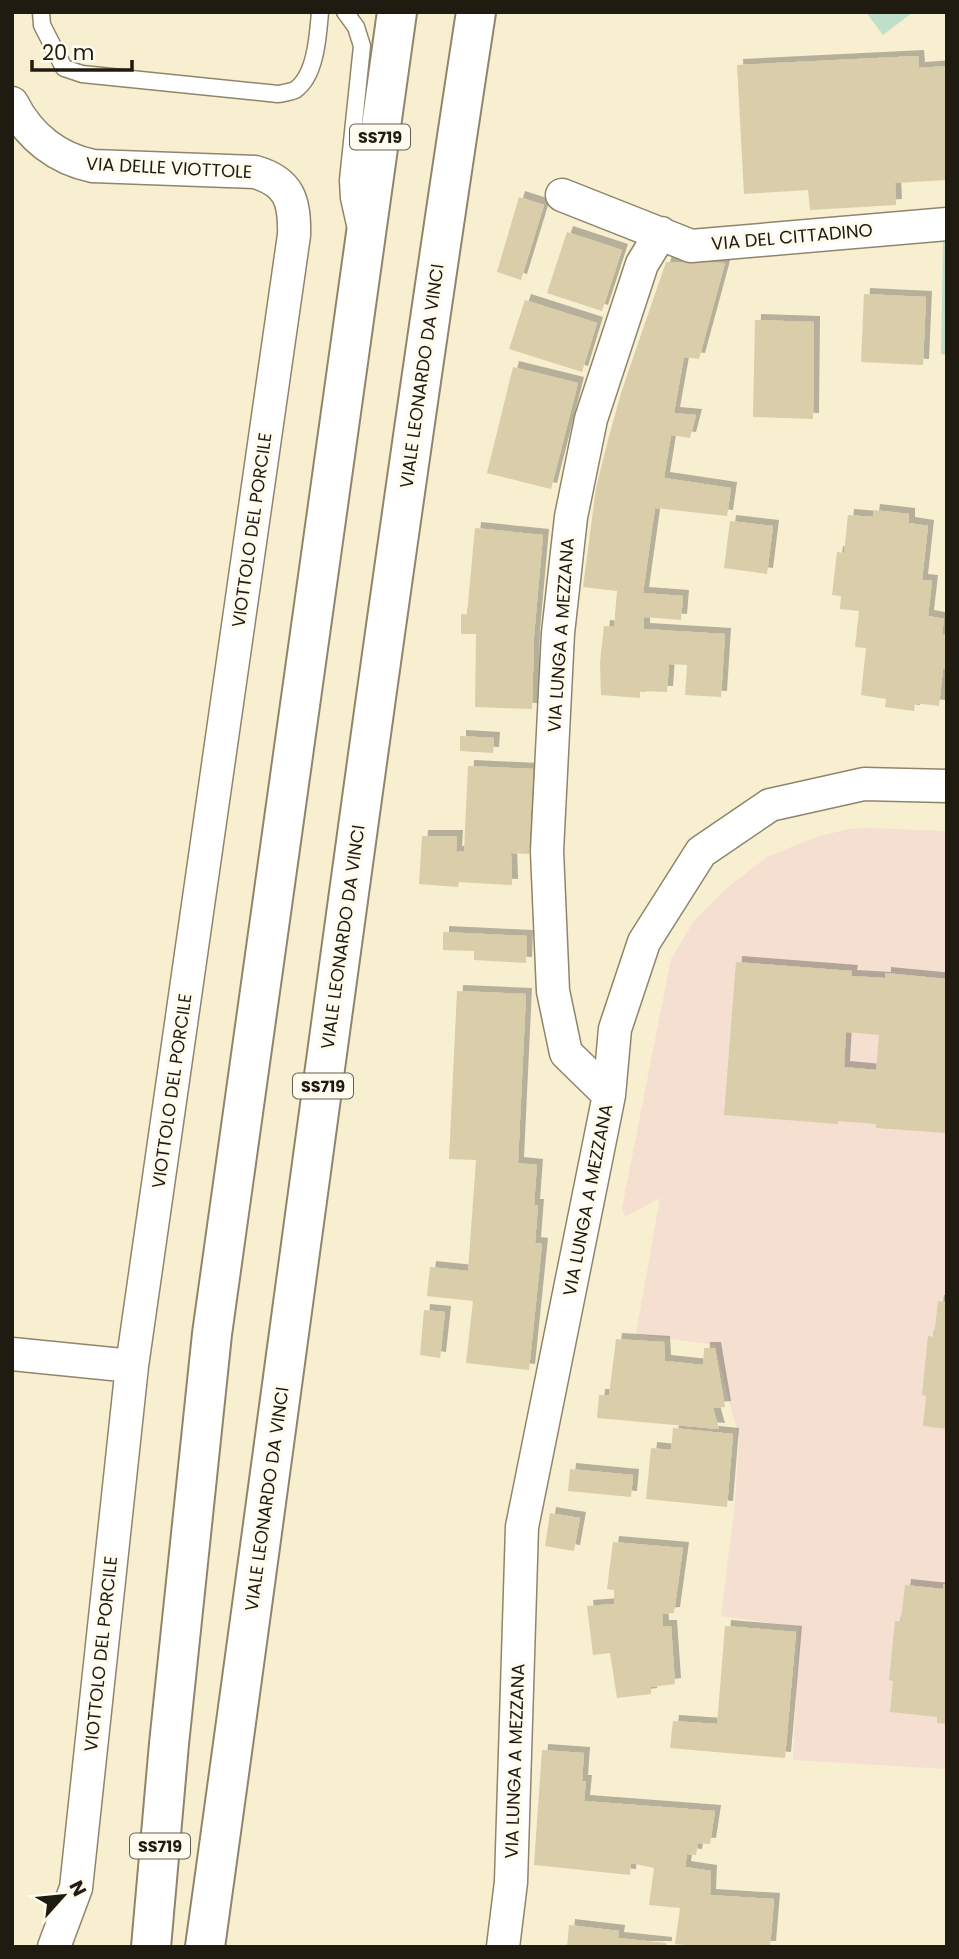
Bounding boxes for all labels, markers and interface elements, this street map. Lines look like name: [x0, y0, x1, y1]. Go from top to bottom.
scale bar: [32, 28, 131, 72]
text: 20 m: [42, 38, 95, 67]
road number: SS719: [350, 125, 410, 150]
street label: VIA DELLE VIOTTOLE: [85, 151, 253, 184]
street label: VIA DEL CITTADINO: [710, 217, 874, 256]
street label: VIALE LEONARDO DA VINCI: [393, 262, 450, 490]
street label: VIOTTOLO DEL PORCILE: [225, 431, 278, 629]
street label: VIA LUNGA A MEZZANA: [541, 537, 580, 733]
street label: VIALE LEONARDO DA VINCI: [314, 823, 371, 1051]
street label: VIOTTOLO DEL PORCILE: [145, 992, 198, 1190]
road number: SS719: [293, 1074, 353, 1098]
street label: VIA LUNGA A MEZZANA: [557, 1102, 618, 1298]
street label: VIALE LEONARDO DA VINCI: [238, 1385, 295, 1613]
street label: VIOTTOLO DEL PORCILE: [78, 1555, 123, 1753]
street label: VIA LUNGA A MEZZANA: [499, 1663, 530, 1859]
road number: SS719: [130, 1834, 190, 1858]
north arrow: [28, 1861, 98, 1931]
text: N: [62, 1876, 93, 1901]

